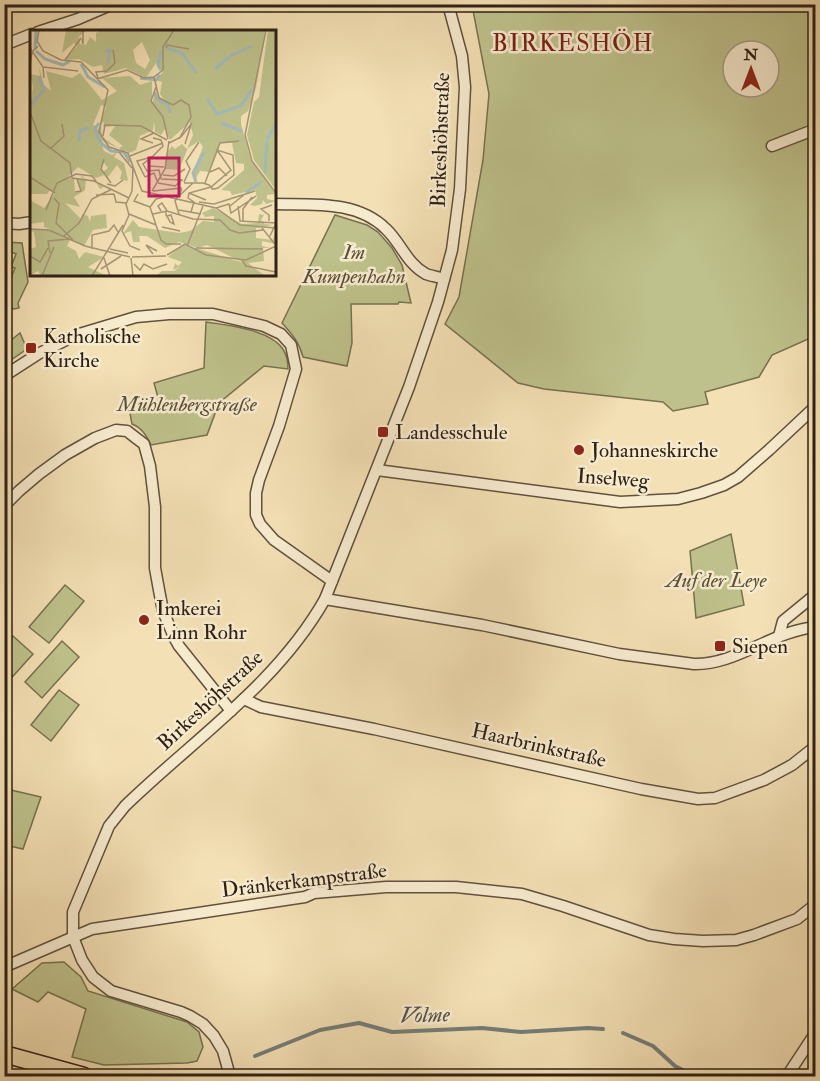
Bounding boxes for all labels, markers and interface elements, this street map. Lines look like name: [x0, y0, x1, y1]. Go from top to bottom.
district label: BIRKESHÖH: [492, 28, 654, 59]
inset map: [30, 30, 276, 276]
north arrow: [721, 39, 781, 99]
text: N: [743, 45, 759, 65]
street label: Birkeshöhstraße: [425, 72, 456, 208]
park label: Im Kumpenhahn: [301, 239, 406, 290]
place label: Katholische Kirche: [43, 323, 141, 374]
marker: Katholische Kirche: [24, 341, 38, 355]
park label: Mühlenbergstraße: [115, 391, 258, 418]
place label: Landesschule: [395, 419, 508, 446]
marker: Landesschule: [376, 425, 390, 439]
place label: Johanneskirche: [590, 437, 718, 464]
marker: Johanneskirche: [572, 443, 586, 457]
street label: Inselweg: [576, 463, 651, 495]
park label: Auf der Leye: [664, 567, 767, 594]
place label: Imkerei Linn Rohr: [156, 595, 247, 646]
marker: Imkerei Linn Rohr: [137, 613, 151, 627]
place label: Siepen: [732, 633, 788, 660]
marker: Siepen: [713, 639, 727, 653]
street label: Birkeshöhstraße: [152, 644, 269, 756]
street label: Haarbrinkstraße: [469, 717, 609, 774]
street label: Dränkerkampstraße: [220, 857, 389, 904]
water label: Volme: [400, 1000, 451, 1030]

